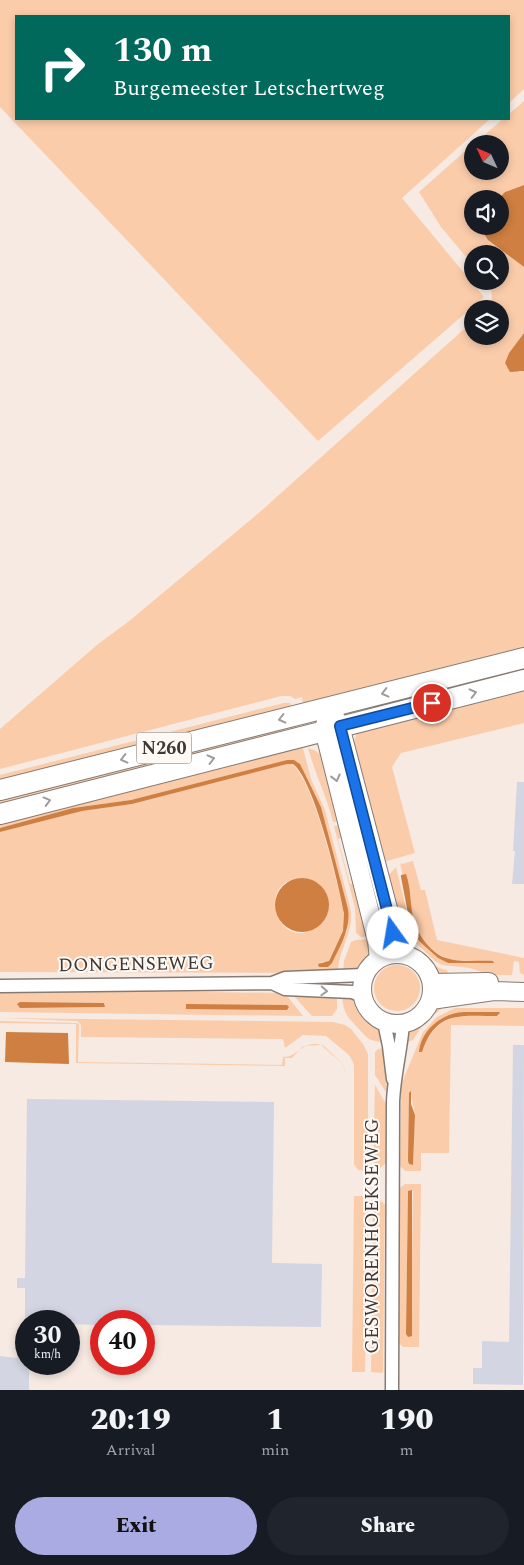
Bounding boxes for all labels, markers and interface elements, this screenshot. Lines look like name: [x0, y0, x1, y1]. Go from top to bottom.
text: 130 m: [113, 24, 212, 77]
icon: right: [30, 35, 95, 100]
text: Burgemeester Letschertweg: [113, 72, 385, 105]
north arrow: [464, 135, 509, 180]
map controls: [464, 135, 509, 345]
button: sound: [464, 190, 509, 235]
button: search: [464, 245, 509, 290]
button: layers: [464, 300, 509, 345]
pin: [411, 682, 453, 724]
one-way arrow: [380, 687, 389, 698]
one-way arrow: [469, 688, 478, 699]
icon: arrive: [418, 689, 446, 717]
one-way arrow: [278, 713, 286, 723]
road number: N260: [136, 732, 192, 764]
one-way arrow: [121, 753, 129, 763]
one-way arrow: [207, 754, 216, 765]
one-way arrow: [330, 773, 341, 782]
one-way arrow: [43, 796, 52, 807]
position arrow: [366, 906, 418, 958]
street label: DONGENSEWEG: [58, 949, 214, 980]
one-way arrow: [320, 985, 328, 996]
street label: GESWORENHOEKSEWEG: [358, 1118, 387, 1354]
speed limit sign: 40: [90, 1310, 155, 1375]
text: 30: [33, 1317, 62, 1355]
text: km/h: [34, 1345, 61, 1364]
text: 20:19: [90, 1397, 171, 1443]
text: 1: [266, 1397, 284, 1443]
text: 190: [380, 1397, 434, 1443]
text: Arrival: [106, 1438, 156, 1462]
text: min: [261, 1438, 289, 1462]
text: m: [400, 1438, 413, 1462]
button: Exit: [15, 1497, 257, 1555]
button: Share: [267, 1497, 509, 1555]

